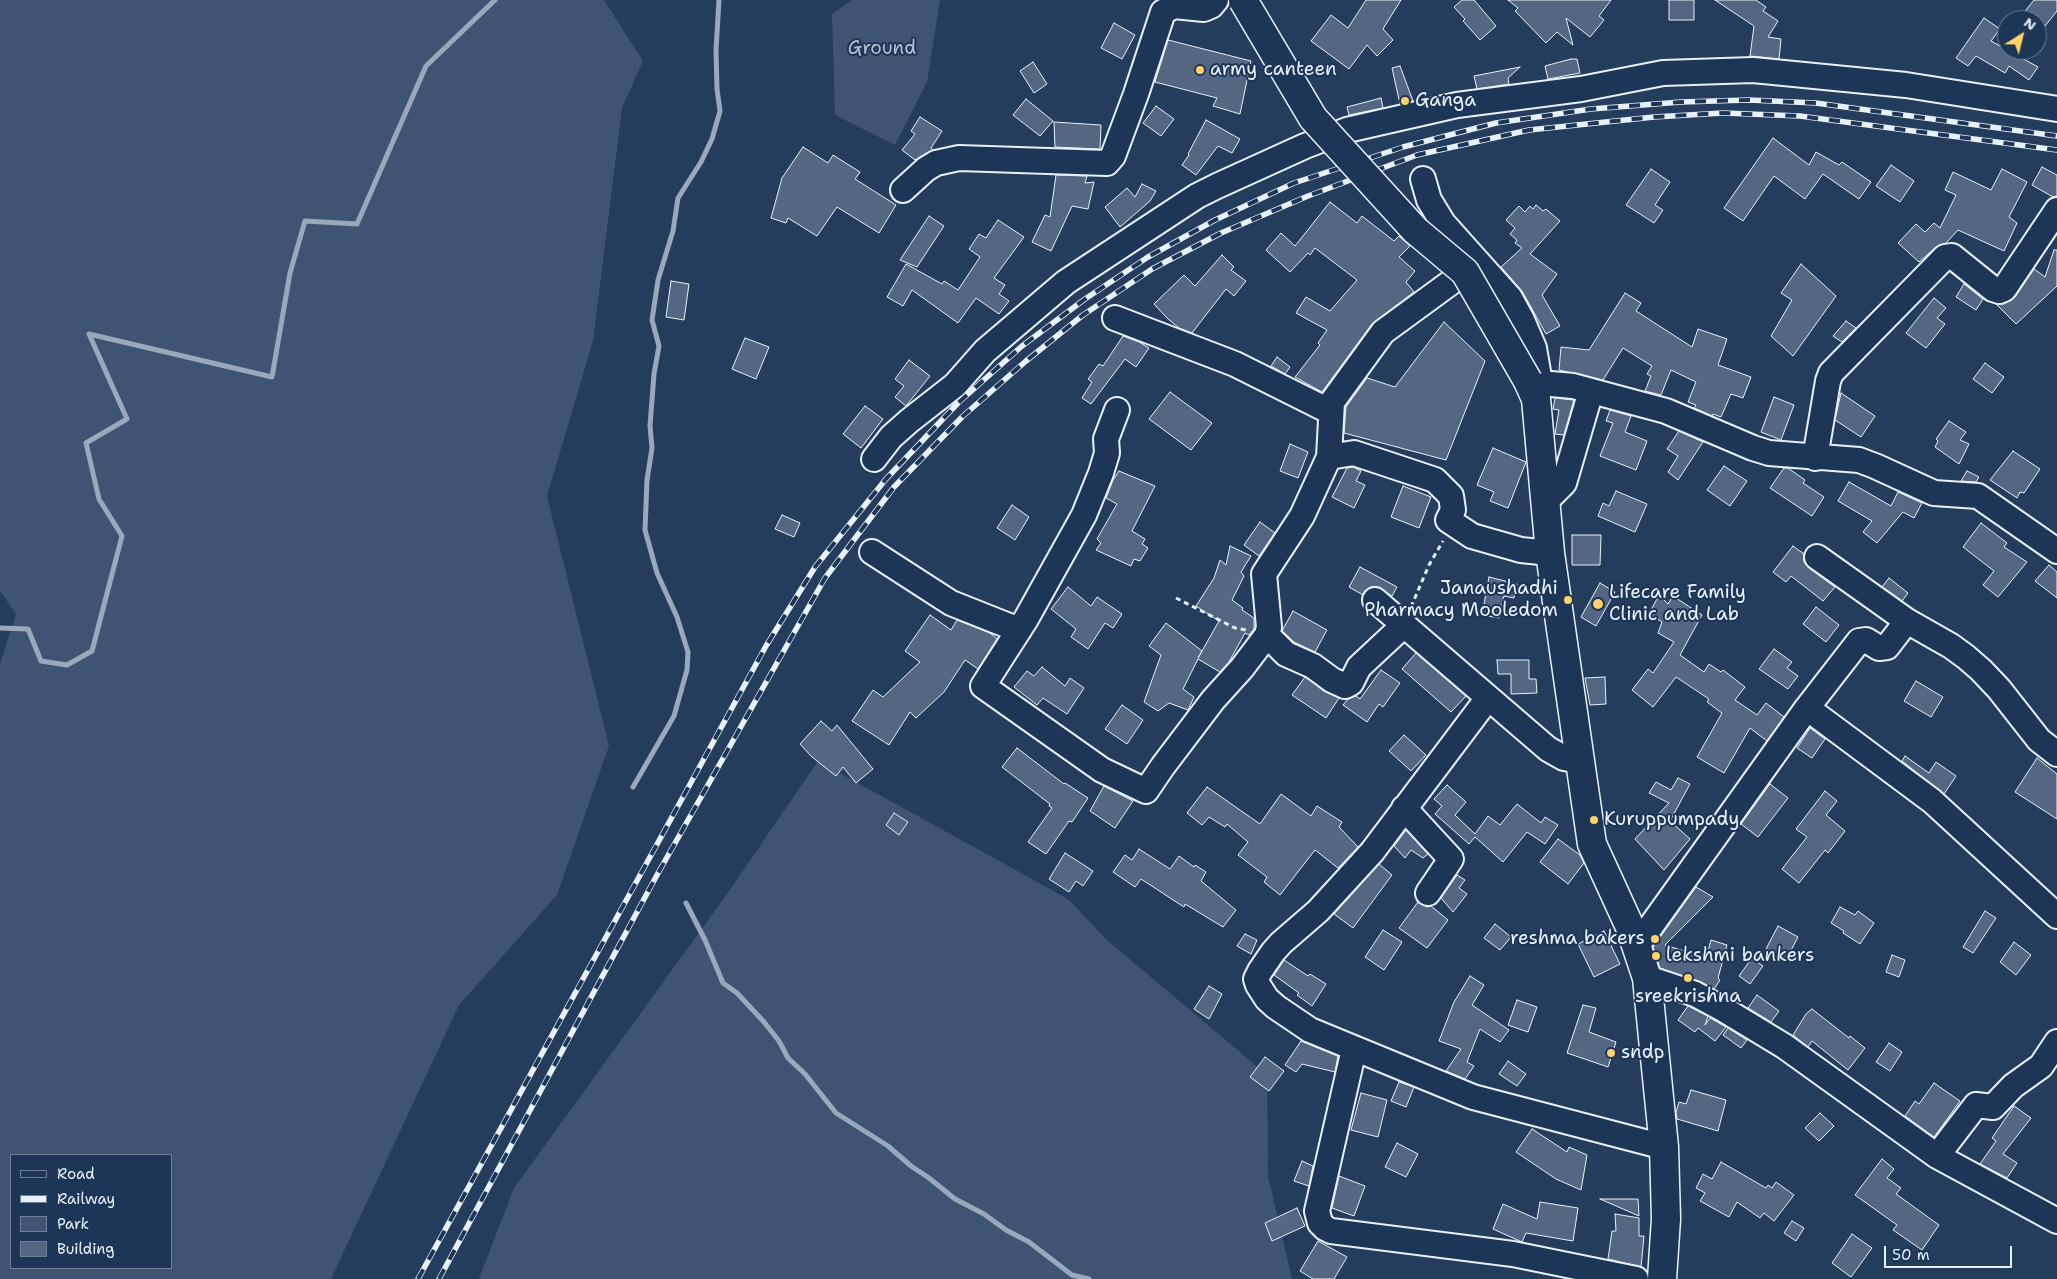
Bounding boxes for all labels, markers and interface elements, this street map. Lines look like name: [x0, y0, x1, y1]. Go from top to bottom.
north arrow: [1997, 10, 2047, 60]
text: N: [2020, 13, 2040, 34]
park label: Ground: [848, 38, 916, 60]
place label: army canteen: [1210, 59, 1337, 81]
marker: army canteen: [1194, 64, 1206, 76]
place label: Ganga: [1415, 90, 1476, 112]
marker: Ganga: [1399, 95, 1411, 107]
place label: Janaushadhi Pharmacy Mooledom: [1364, 578, 1558, 622]
place label: Lifecare Family Clinic and Lab: [1609, 582, 1746, 626]
marker: Janaushadhi Pharmacy Mooledom: [1562, 594, 1574, 606]
marker: Lifecare Family Clinic and Lab: [1591, 597, 1605, 611]
place label: Kuruppumpady: [1604, 809, 1739, 831]
marker: Kuruppumpady: [1588, 814, 1600, 826]
place label: reshma bakers: [1510, 928, 1645, 950]
marker: reshma bakers: [1649, 933, 1661, 945]
place label: lekshmi bankers: [1666, 945, 1814, 967]
marker: lekshmi bankers: [1650, 950, 1662, 962]
marker: sreekrishna: [1682, 972, 1694, 984]
place label: sreekrishna: [1635, 986, 1741, 1008]
place label: sndp: [1621, 1042, 1664, 1064]
marker: sndp: [1605, 1047, 1617, 1059]
legend: [10, 1154, 172, 1269]
text: Road: [57, 1164, 95, 1184]
text: Railway: [57, 1189, 115, 1209]
text: Park: [57, 1214, 89, 1234]
scale bar: [1887, 1236, 2014, 1268]
text: Building: [57, 1239, 114, 1259]
text: 50 m: [1892, 1245, 1930, 1265]

